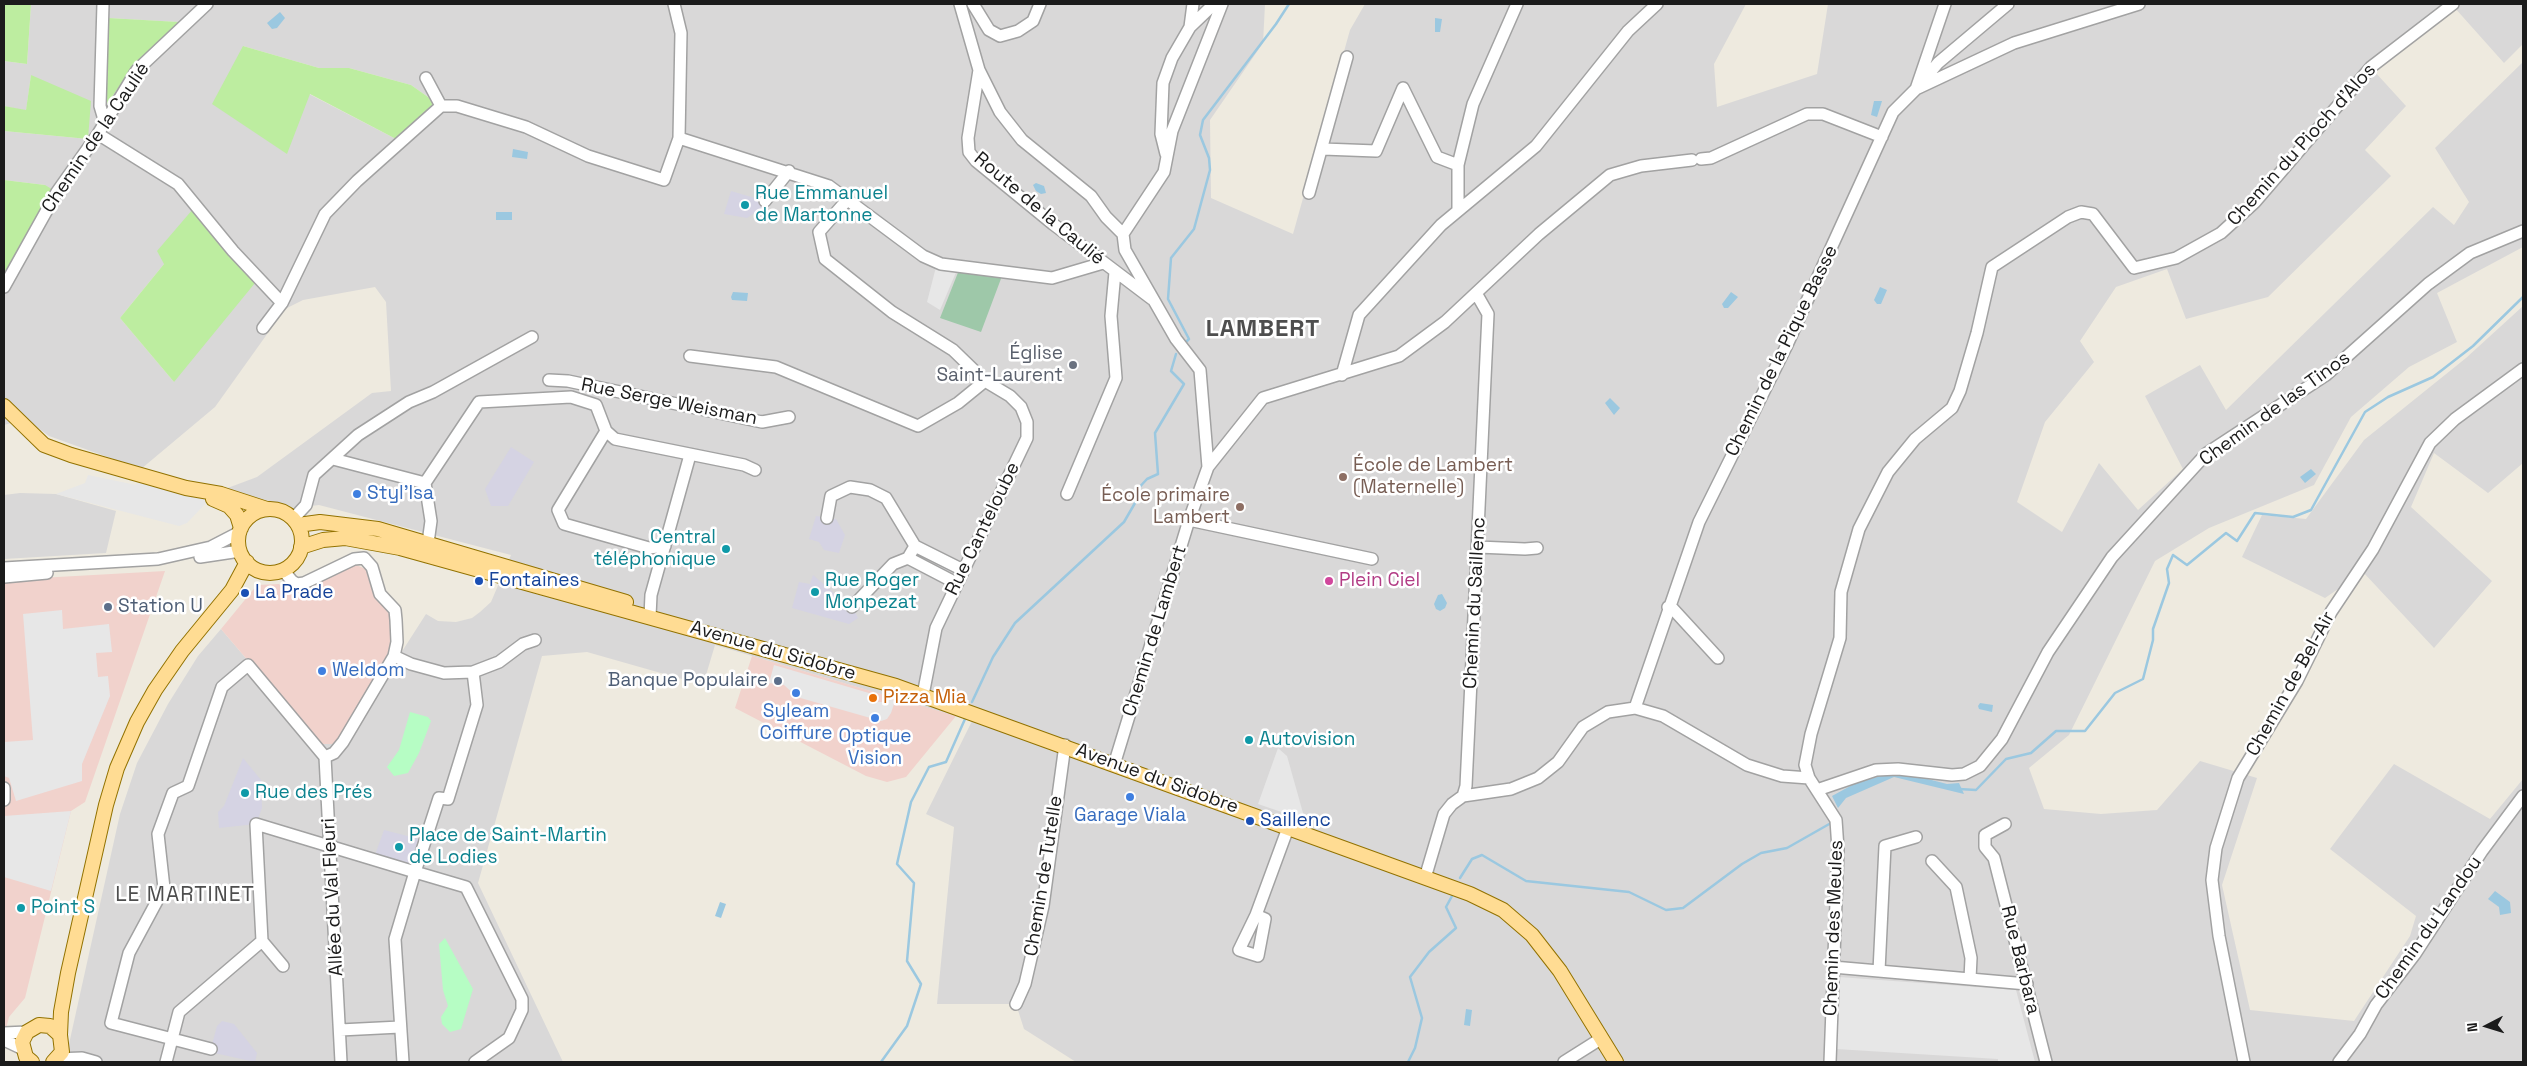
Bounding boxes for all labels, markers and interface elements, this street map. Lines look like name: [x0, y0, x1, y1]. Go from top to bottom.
street label: Chemin de la Caulié: [37, 58, 155, 218]
street label: Chemin du Pioch d'Alos: [2223, 59, 2381, 231]
street label: Route de la Caulié: [969, 148, 1109, 270]
place label: Rue Emmanuel de Martonne: [755, 183, 888, 227]
marker: Rue Emmanuel de Martonne: [739, 199, 751, 211]
street label: Chemin de la Pique Basse: [1721, 242, 1843, 460]
district label: LAMBERT: [1205, 315, 1321, 343]
place label: Église Saint-Laurent: [936, 343, 1063, 387]
street label: Chemin de las Tinos: [2195, 347, 2355, 471]
marker: Église Saint-Laurent: [1067, 359, 1079, 371]
street label: Rue Serge Weisman: [579, 374, 759, 430]
place label: École de Lambert (Maternelle): [1353, 455, 1513, 499]
street label: Rue Canteloube: [941, 459, 1025, 599]
marker: École de Lambert (Maternelle): [1337, 471, 1349, 483]
place label: Styl'Isa: [367, 483, 434, 505]
place label: École primaire Lambert: [1101, 485, 1230, 529]
marker: Styl'Isa: [351, 488, 363, 500]
marker: École primaire Lambert: [1234, 501, 1246, 513]
street label: Chemin du Saillenc: [1459, 516, 1491, 690]
place label: Central téléphonique: [593, 527, 716, 571]
marker: Central téléphonique: [720, 543, 732, 555]
street label: Chemin de Lambert: [1118, 543, 1192, 719]
place label: Fontaines: [489, 570, 579, 592]
place label: Rue Roger Monpezat: [825, 570, 919, 614]
place label: Plein Ciel: [1339, 570, 1420, 592]
marker: Fontaines: [473, 575, 485, 587]
marker: Plein Ciel: [1323, 575, 1335, 587]
place label: La Prade: [255, 582, 334, 604]
marker: Rue Roger Monpezat: [809, 586, 821, 598]
marker: La Prade: [239, 587, 251, 599]
place label: Station U: [118, 596, 203, 618]
marker: Station U: [102, 601, 114, 613]
street label: Chemin de Bel-Air: [2242, 608, 2340, 760]
street label: Avenue du Sidobre: [688, 616, 858, 686]
place label: Weldom: [332, 660, 405, 682]
marker: Weldom: [316, 665, 328, 677]
place label: Banque Populaire: [608, 670, 768, 692]
marker: Banque Populaire: [772, 675, 784, 687]
marker: Syleam Coiffure: [790, 687, 802, 699]
place label: Pizza Mia: [883, 687, 967, 709]
marker: Pizza Mia: [867, 692, 879, 704]
place label: Syleam Coiffure: [760, 701, 832, 745]
marker: Optique Vision: [869, 712, 881, 724]
place label: Optique Vision: [838, 726, 912, 770]
place label: Autovision: [1259, 729, 1355, 751]
marker: Autovision: [1243, 734, 1255, 746]
street label: Avenue du Sidobre: [1073, 739, 1241, 819]
place label: Rue des Prés: [255, 782, 373, 804]
marker: Rue des Prés: [239, 787, 251, 799]
marker: Garage Viala: [1124, 791, 1136, 803]
street label: Chemin de Tutelle: [1020, 794, 1068, 958]
place label: Garage Viala: [1074, 805, 1186, 827]
place label: Saillenc: [1260, 810, 1331, 832]
marker: Saillenc: [1244, 815, 1256, 827]
street label: Allée du Val Fleuri: [317, 817, 349, 977]
place label: Place de Saint-Martin de Lodies: [409, 825, 607, 869]
street label: Chemin des Meules: [1820, 840, 1848, 1016]
marker: Place de Saint-Martin de Lodies: [393, 841, 405, 853]
street label: Chemin du Landou: [2371, 852, 2487, 1004]
district label: LE MARTINET: [114, 882, 256, 908]
place label: Point S: [31, 897, 95, 919]
marker: Point S: [15, 902, 27, 914]
street label: Rue Barbara: [1995, 903, 2045, 1017]
north arrow: [2462, 1001, 2512, 1051]
text: N: [2463, 1022, 2481, 1033]

